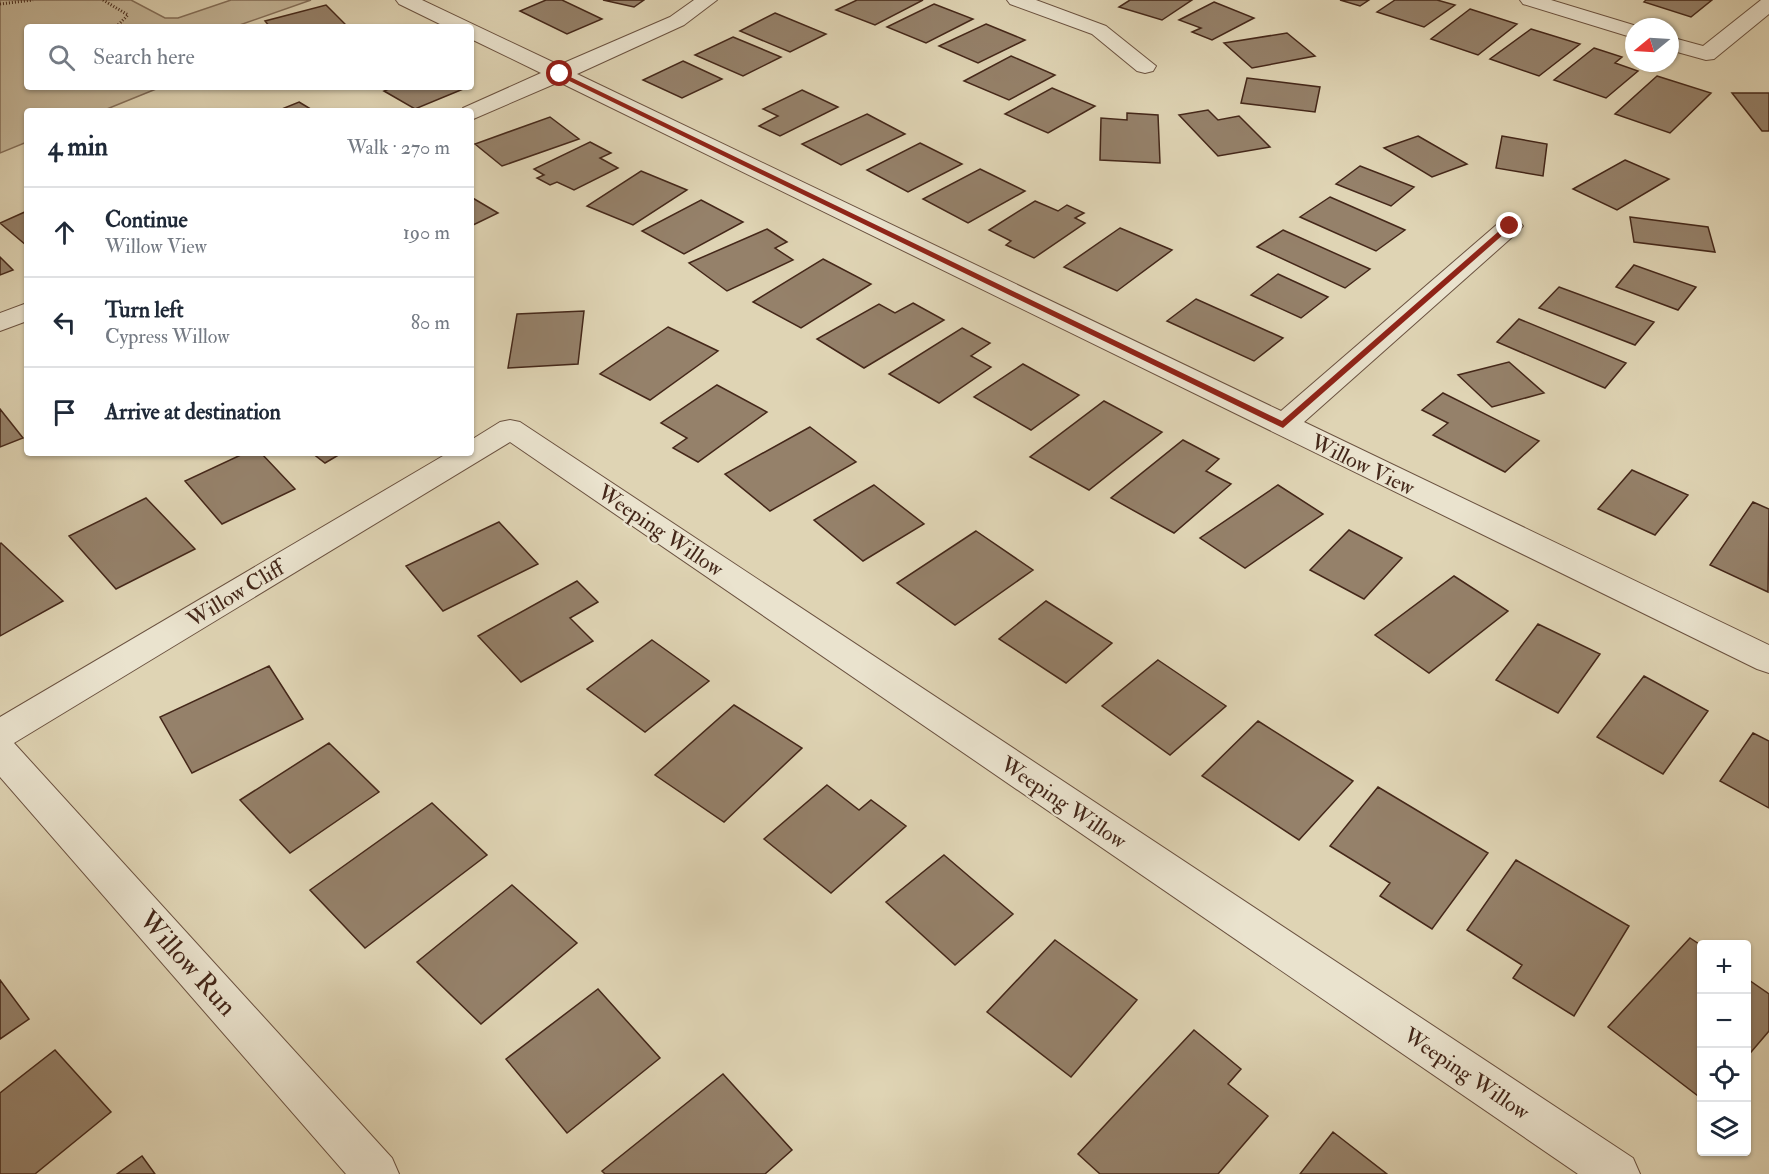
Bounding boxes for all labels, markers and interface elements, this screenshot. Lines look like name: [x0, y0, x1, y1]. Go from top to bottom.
north arrow: [1625, 18, 1679, 72]
search box: [24, 24, 474, 90]
icon: search: [45, 41, 78, 74]
text: Search here: [93, 43, 195, 71]
route start: [546, 60, 572, 86]
text: 4 min: [48, 131, 108, 163]
text: Walk · 270 m: [347, 135, 450, 160]
text: Continue: [105, 206, 188, 234]
route end: [1496, 212, 1522, 238]
icon: ahead: [48, 216, 81, 249]
text: 190 m: [403, 220, 450, 245]
text: Willow View: [105, 234, 207, 259]
text: Turn left: [105, 296, 184, 324]
icon: left: [48, 306, 81, 339]
text: 80 m: [411, 310, 450, 335]
text: Cypress Willow: [105, 324, 230, 349]
icon: arrive: [48, 396, 81, 429]
text: Arrive at destination: [105, 398, 281, 426]
street label: Willow View: [1305, 427, 1419, 502]
street label: Weeping Willow: [591, 478, 729, 584]
street label: Willow Cliff: [181, 552, 292, 634]
street label: Weeping Willow: [994, 750, 1132, 856]
street label: Willow Run: [131, 903, 244, 1023]
map controls: [1697, 940, 1751, 1156]
button: +: [1697, 940, 1751, 994]
button: −: [1697, 994, 1751, 1048]
street label: Weeping Willow: [1397, 1021, 1535, 1127]
button: locate: [1697, 1048, 1751, 1102]
button: layers: [1697, 1102, 1751, 1156]

